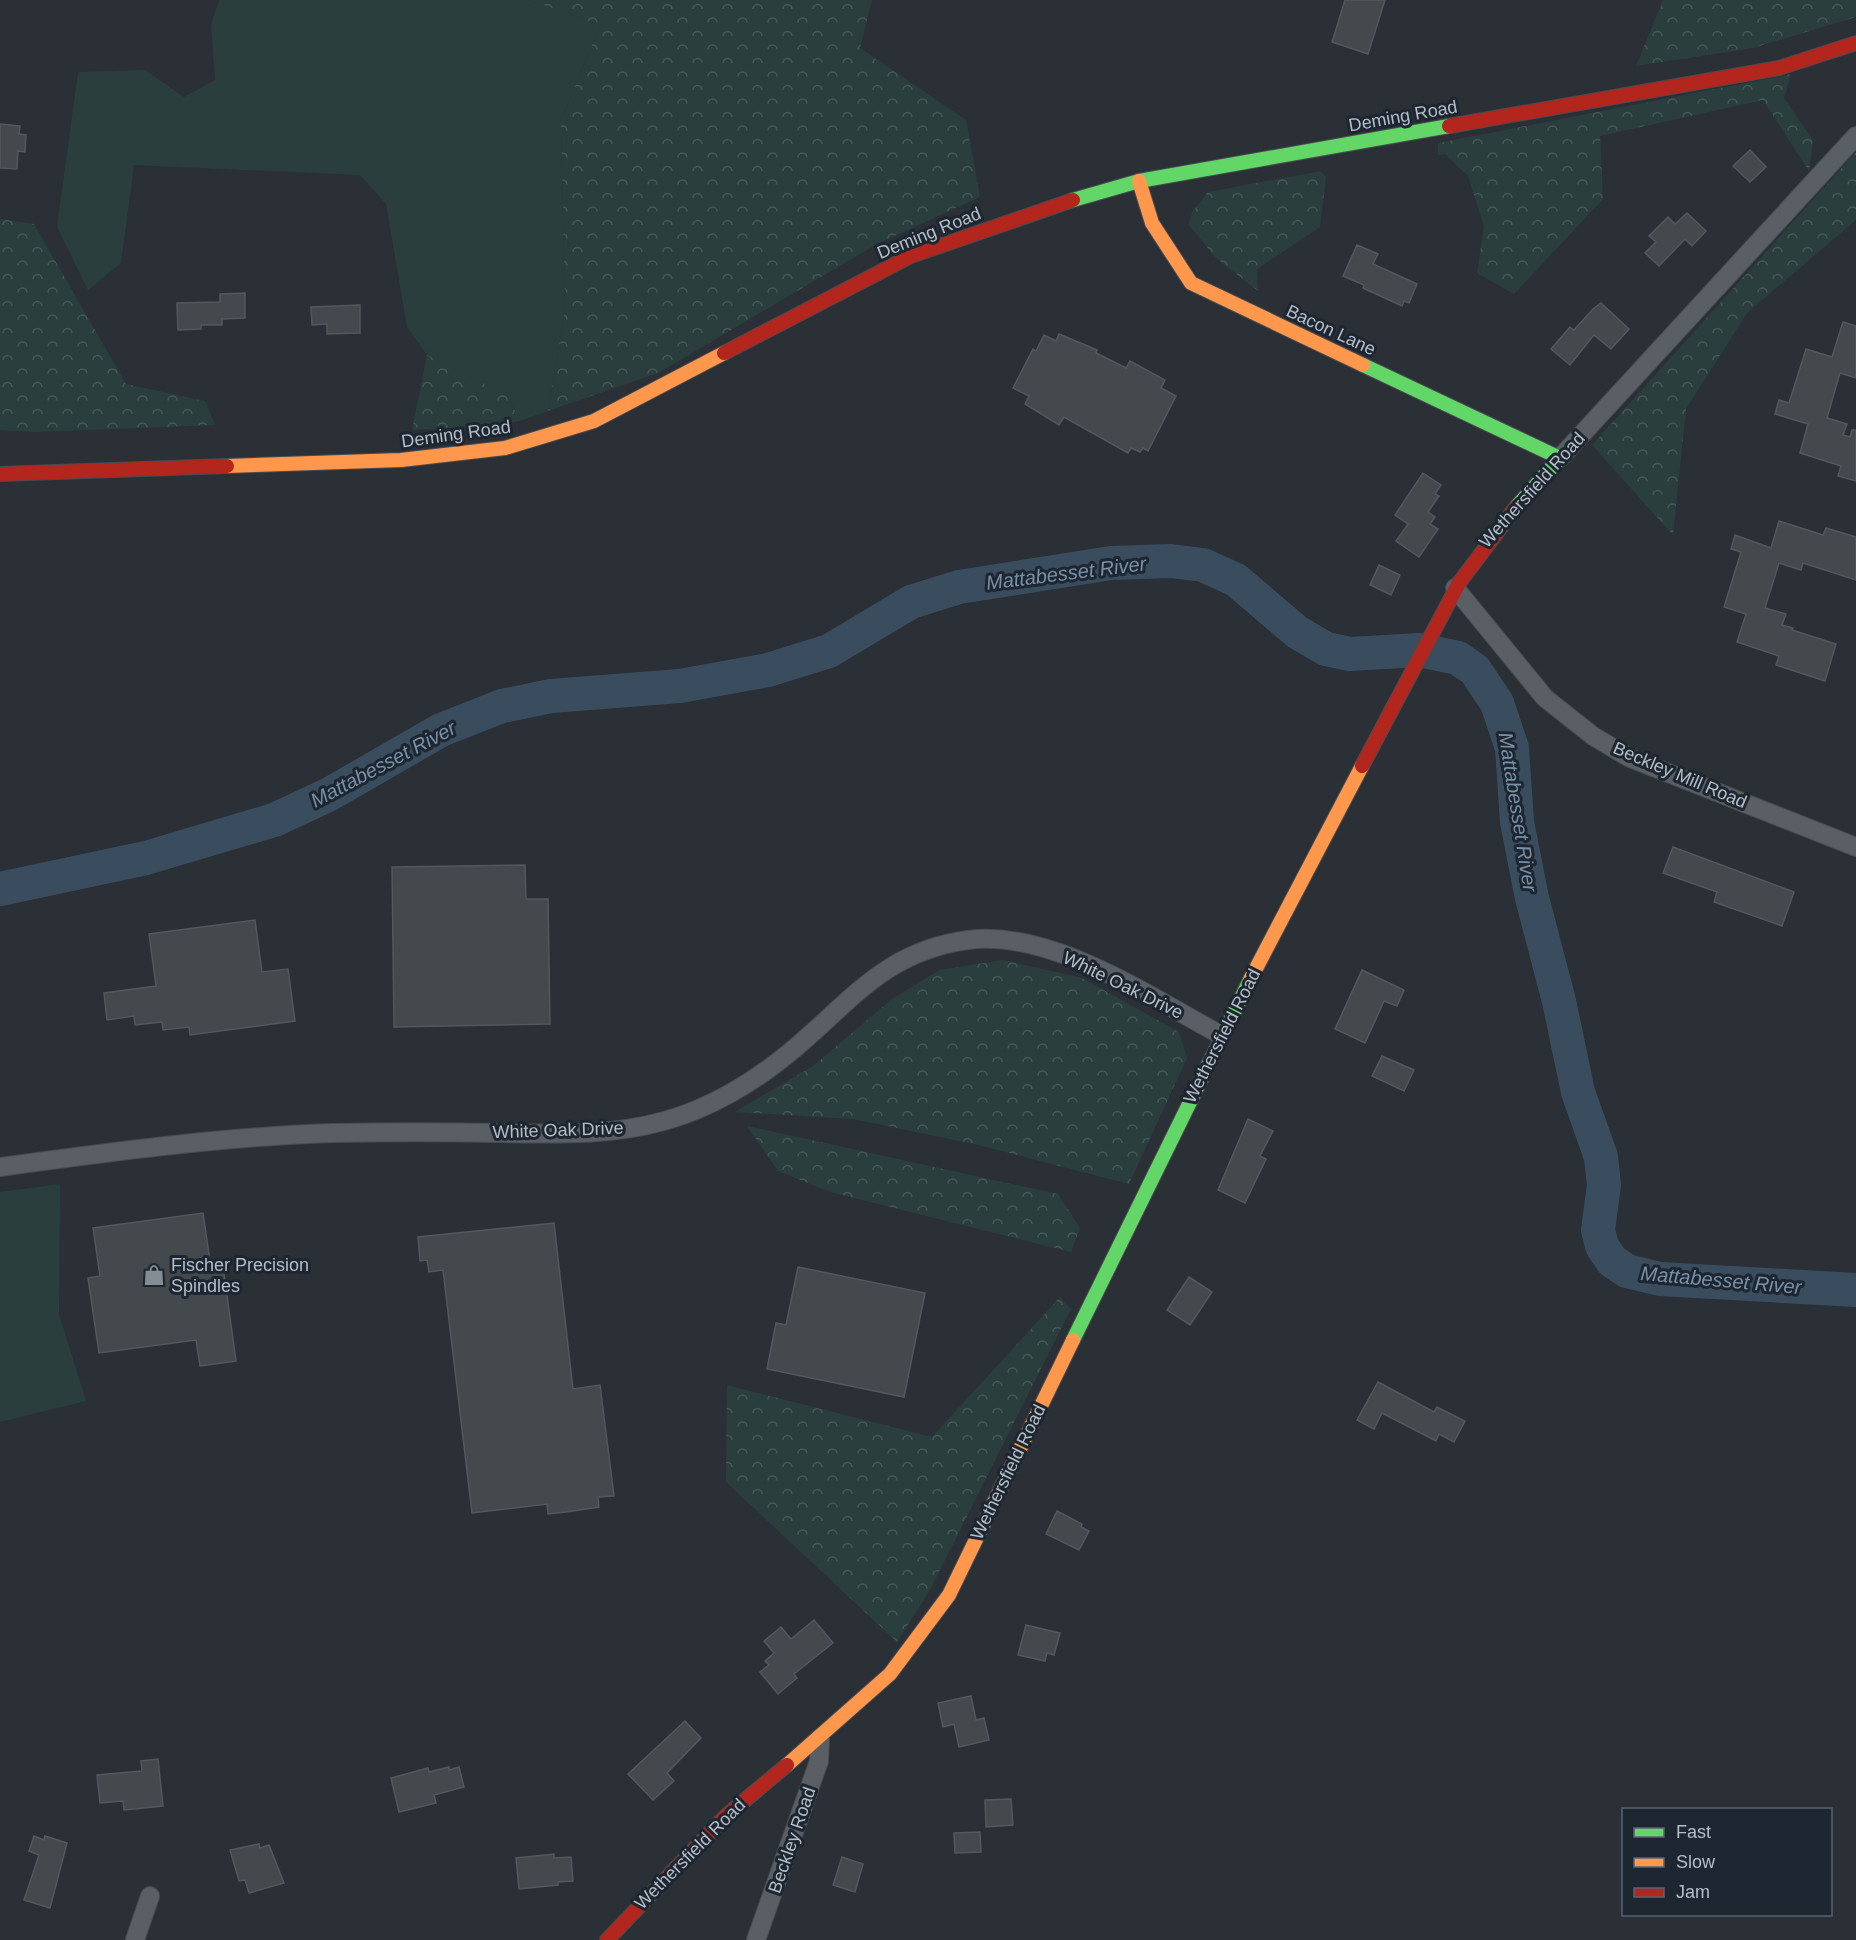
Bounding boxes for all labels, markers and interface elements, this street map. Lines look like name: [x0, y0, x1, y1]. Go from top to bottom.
street label: Deming Road: [1347, 97, 1459, 135]
street label: Deming Road: [874, 203, 984, 263]
street label: Bacon Lane: [1283, 301, 1379, 359]
street label: Deming Road: [400, 416, 512, 452]
street label: Wethersfield Road: [1475, 428, 1589, 552]
water label: Mattabesset River: [985, 552, 1149, 594]
water label: Mattabesset River: [307, 716, 461, 812]
water label: Mattabesset River: [1495, 731, 1542, 895]
street label: Beckley Mill Road: [1610, 738, 1750, 812]
street label: White Oak Drive: [1060, 947, 1186, 1023]
street label: Wethersfield Road: [1180, 966, 1264, 1106]
street label: White Oak Drive: [492, 1118, 624, 1142]
place label: Fischer Precision Spindles: [171, 1255, 309, 1296]
water label: Mattabesset River: [1640, 1262, 1804, 1298]
shop icon: Fischer Precision Spindles: [142, 1263, 166, 1287]
street label: Wethersfield Road: [967, 1401, 1049, 1543]
street label: Beckley Road: [764, 1784, 820, 1896]
street label: Wethersfield Road: [631, 1795, 749, 1913]
legend: [1622, 1808, 1832, 1916]
text: Fast: [1676, 1822, 1711, 1842]
text: Slow: [1676, 1852, 1716, 1872]
text: Jam: [1676, 1882, 1710, 1902]

